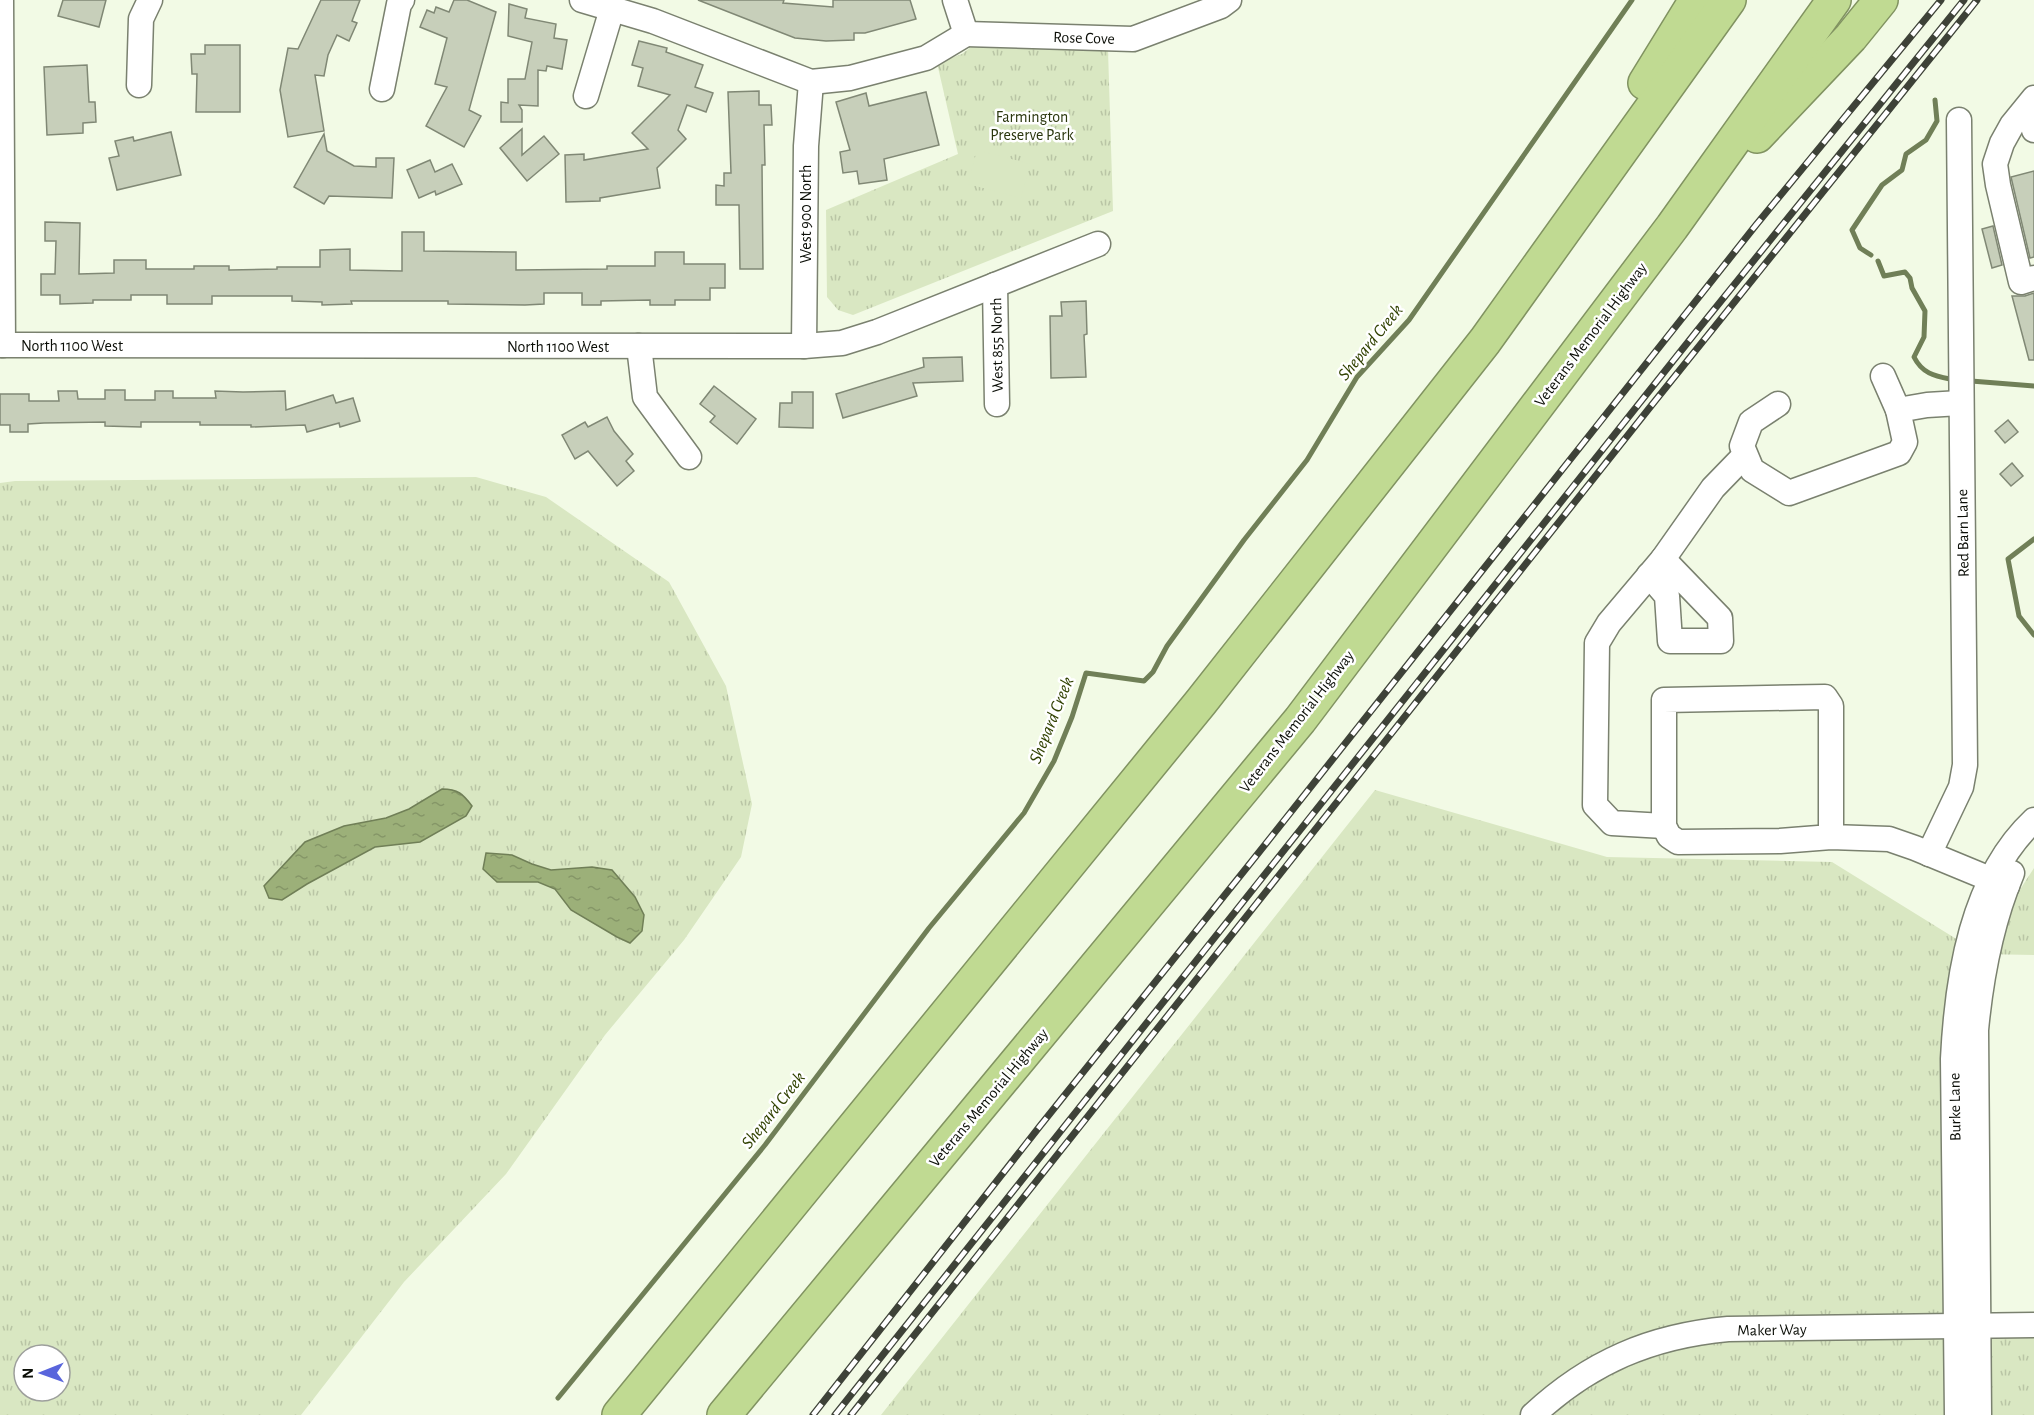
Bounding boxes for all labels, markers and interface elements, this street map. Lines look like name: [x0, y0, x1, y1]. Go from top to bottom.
street label: Rose Cove: [1053, 29, 1115, 47]
park label: Farmington Preserve Park: [990, 109, 1074, 143]
street label: West 900 North: [798, 165, 814, 263]
street label: Veterans Memorial Highway: [1532, 260, 1651, 410]
street label: West 855 North: [988, 297, 1006, 393]
water label: Shepard Creek: [1335, 301, 1407, 384]
street label: North 1100 West: [21, 338, 123, 354]
street label: North 1100 West: [507, 339, 609, 355]
street label: Red Barn Lane: [1954, 489, 1972, 577]
street label: Veterans Memorial Highway: [1236, 647, 1358, 796]
water label: Shepard Creek: [1026, 674, 1077, 766]
street label: Veterans Memorial Highway: [926, 1025, 1052, 1171]
water label: Shepard Creek: [738, 1069, 809, 1152]
street label: Burke Lane: [1946, 1073, 1964, 1141]
street label: Maker Way: [1737, 1321, 1807, 1340]
north arrow: [12, 1343, 72, 1403]
text: N: [20, 1368, 36, 1379]

